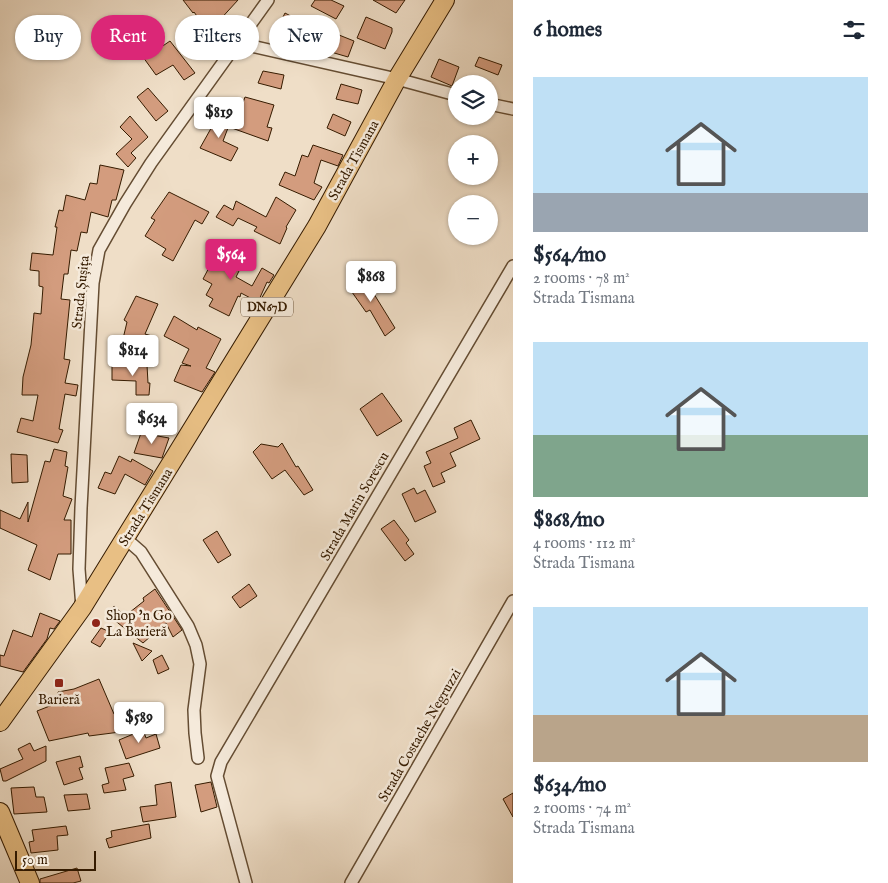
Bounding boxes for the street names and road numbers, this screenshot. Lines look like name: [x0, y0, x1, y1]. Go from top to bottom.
street label: Strada Tismana: [324, 116, 384, 204]
street label: Strada Șușița: [68, 254, 94, 330]
road number: DN67D: [241, 298, 293, 316]
street label: Strada Marin Sorescu: [316, 449, 393, 564]
street label: Strada Tismana: [115, 464, 178, 550]
street label: Strada Costache Negruzzi: [374, 665, 465, 805]

